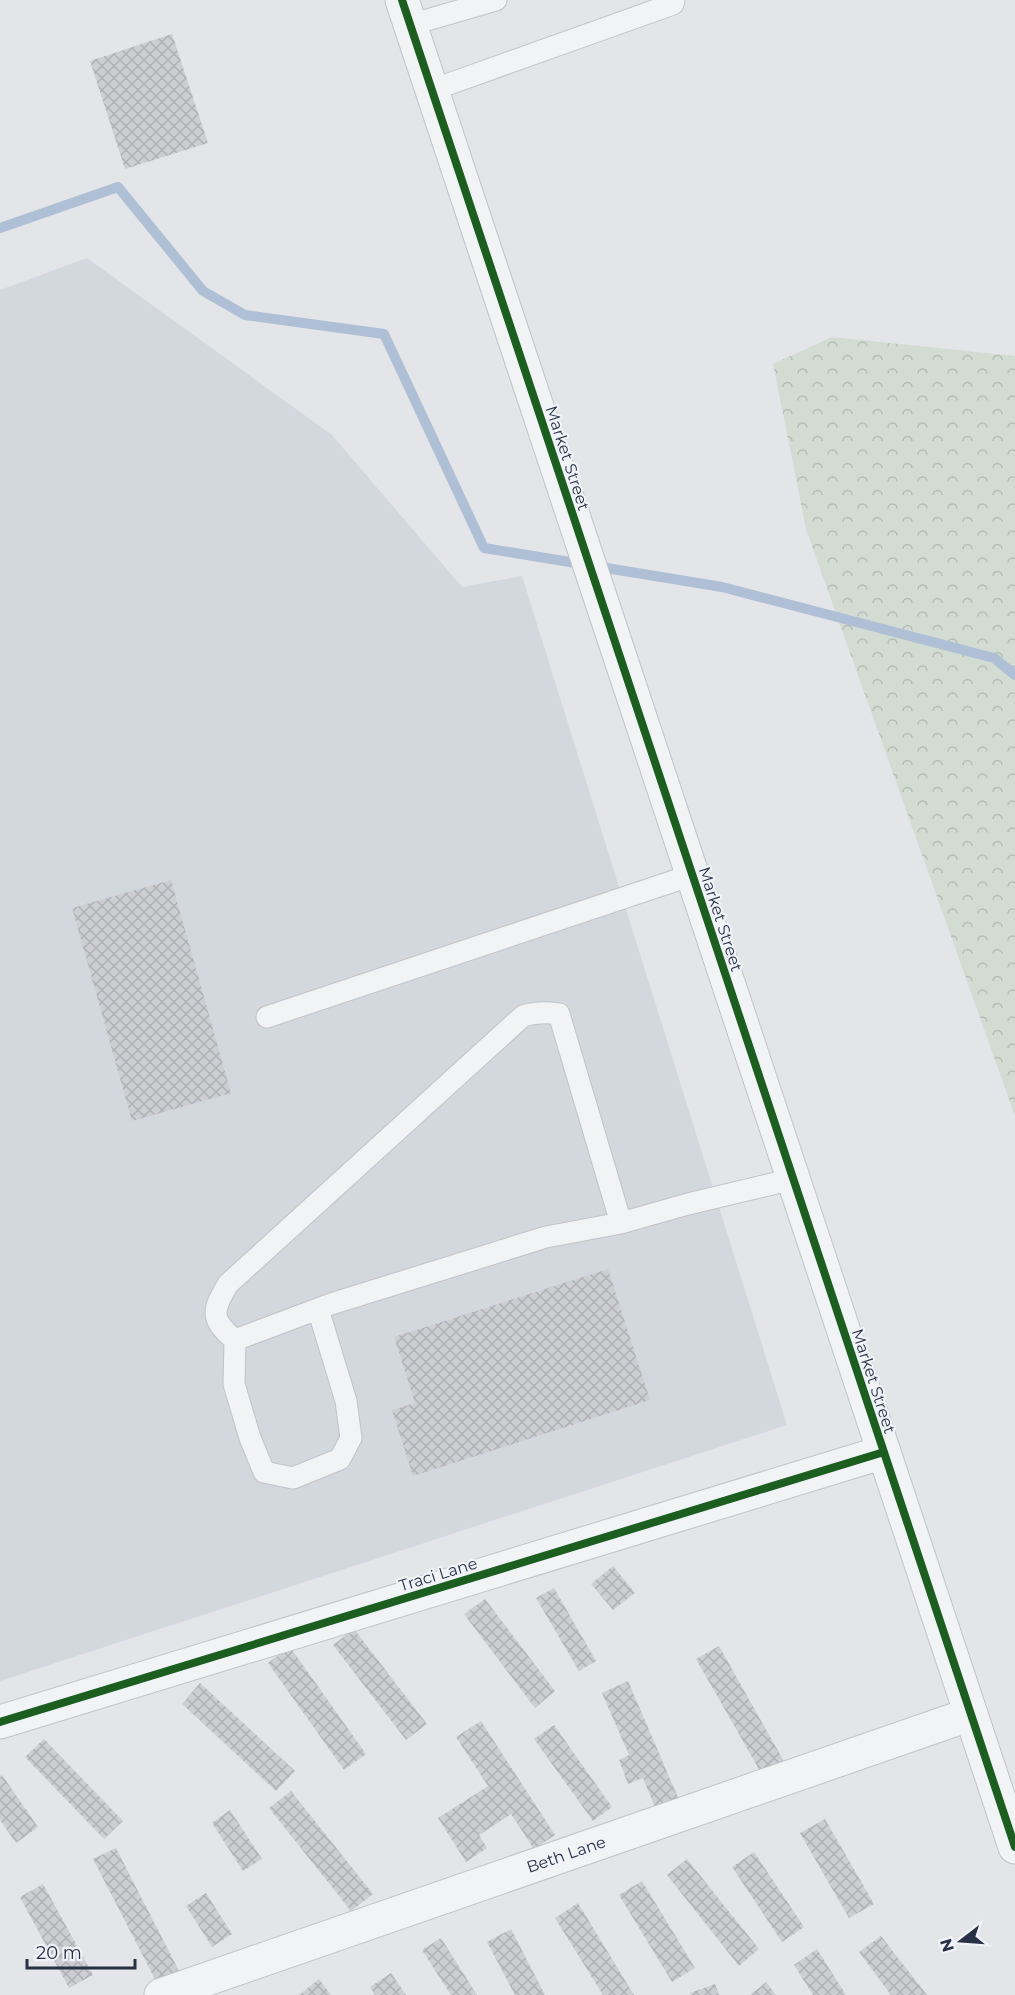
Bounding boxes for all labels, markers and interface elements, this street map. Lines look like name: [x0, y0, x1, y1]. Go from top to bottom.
street label: Market Street: [542, 403, 594, 513]
street label: Market Street: [695, 864, 747, 974]
street label: Market Street: [848, 1326, 900, 1436]
street label: Traci Lane: [397, 1554, 480, 1595]
street label: Beth Lane: [524, 1832, 608, 1877]
north arrow: [931, 1911, 991, 1971]
scale bar: [27, 1932, 135, 1970]
text: N: [936, 1936, 958, 1954]
text: 20 m: [36, 1942, 82, 1964]

